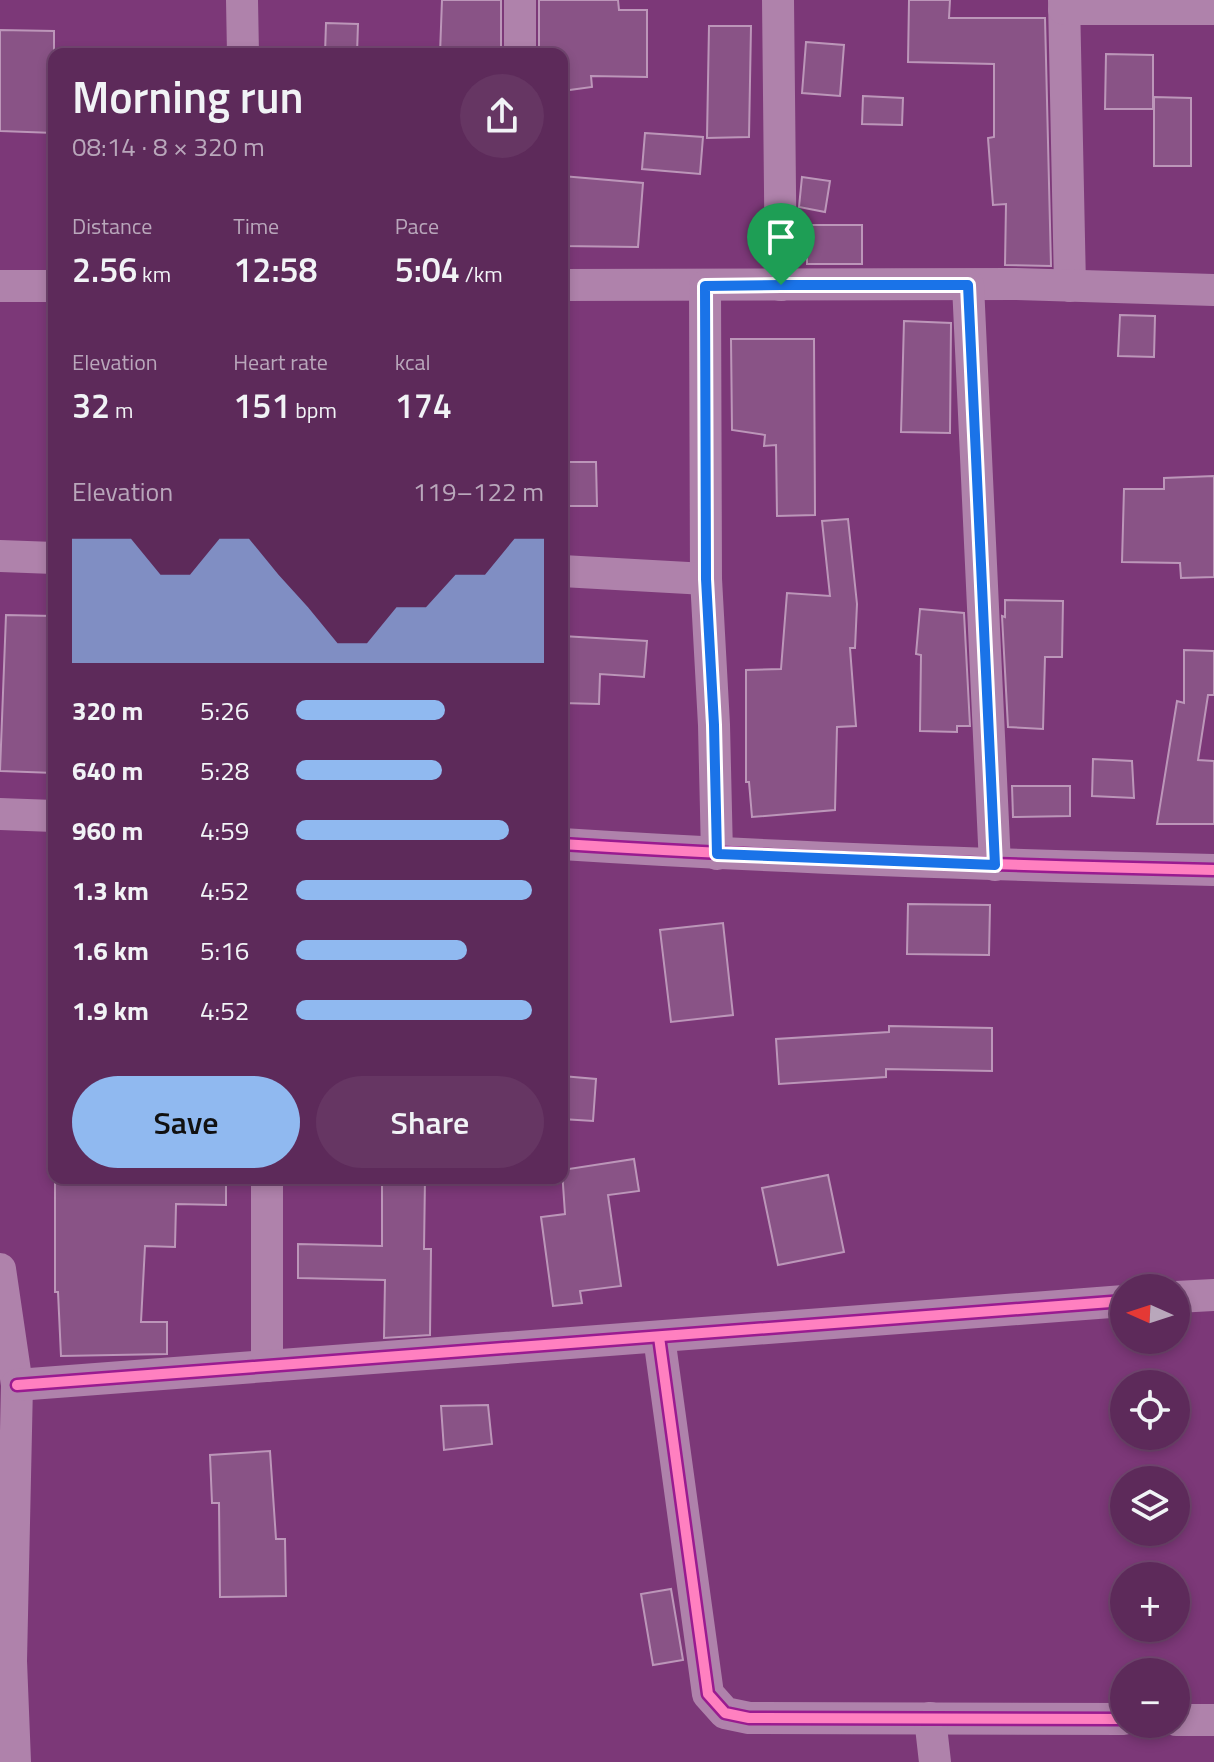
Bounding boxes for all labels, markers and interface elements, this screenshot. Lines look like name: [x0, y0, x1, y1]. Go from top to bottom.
text: Morning run: [72, 63, 304, 130]
button: share: [460, 74, 544, 158]
text: 08:14 · 8 × 320 m: [72, 127, 265, 166]
pin: [747, 203, 815, 285]
text: Distance: [72, 209, 152, 243]
text: Time: [233, 209, 279, 243]
text: Pace: [395, 209, 439, 243]
icon: arrive: [759, 215, 803, 259]
text: 2.56: [72, 243, 137, 295]
text: 12:58: [233, 243, 318, 295]
text: 5:04: [395, 243, 460, 295]
text: km: [137, 257, 171, 291]
text: /km: [460, 257, 503, 291]
text: Elevation: [72, 345, 158, 379]
text: Heart rate: [233, 345, 328, 379]
text: kcal: [395, 345, 431, 379]
text: 32: [72, 379, 110, 431]
text: 151: [233, 379, 290, 431]
text: 174: [395, 379, 452, 431]
text: m: [110, 393, 133, 427]
text: bpm: [290, 393, 337, 427]
text: Elevation: [72, 472, 173, 511]
text: 119–122 m: [413, 472, 544, 511]
text: 320 m: [72, 691, 143, 730]
text: 5:26: [200, 691, 249, 730]
text: 640 m: [72, 751, 143, 790]
text: 5:28: [200, 751, 249, 790]
text: 960 m: [72, 811, 143, 850]
text: 4:59: [200, 811, 249, 850]
text: 1.3 km: [72, 871, 149, 910]
text: 4:52: [200, 871, 249, 910]
text: 1.6 km: [72, 931, 149, 970]
text: 5:16: [200, 931, 249, 970]
text: 1.9 km: [72, 991, 149, 1030]
text: 4:52: [200, 991, 249, 1030]
button: Save: [72, 1076, 300, 1168]
button: Share: [316, 1076, 544, 1168]
north arrow: [1110, 1274, 1190, 1354]
map controls: [1110, 1274, 1190, 1738]
button: locate: [1110, 1370, 1190, 1450]
button: layers: [1110, 1466, 1190, 1546]
button: +: [1110, 1562, 1190, 1642]
button: −: [1110, 1658, 1190, 1738]

